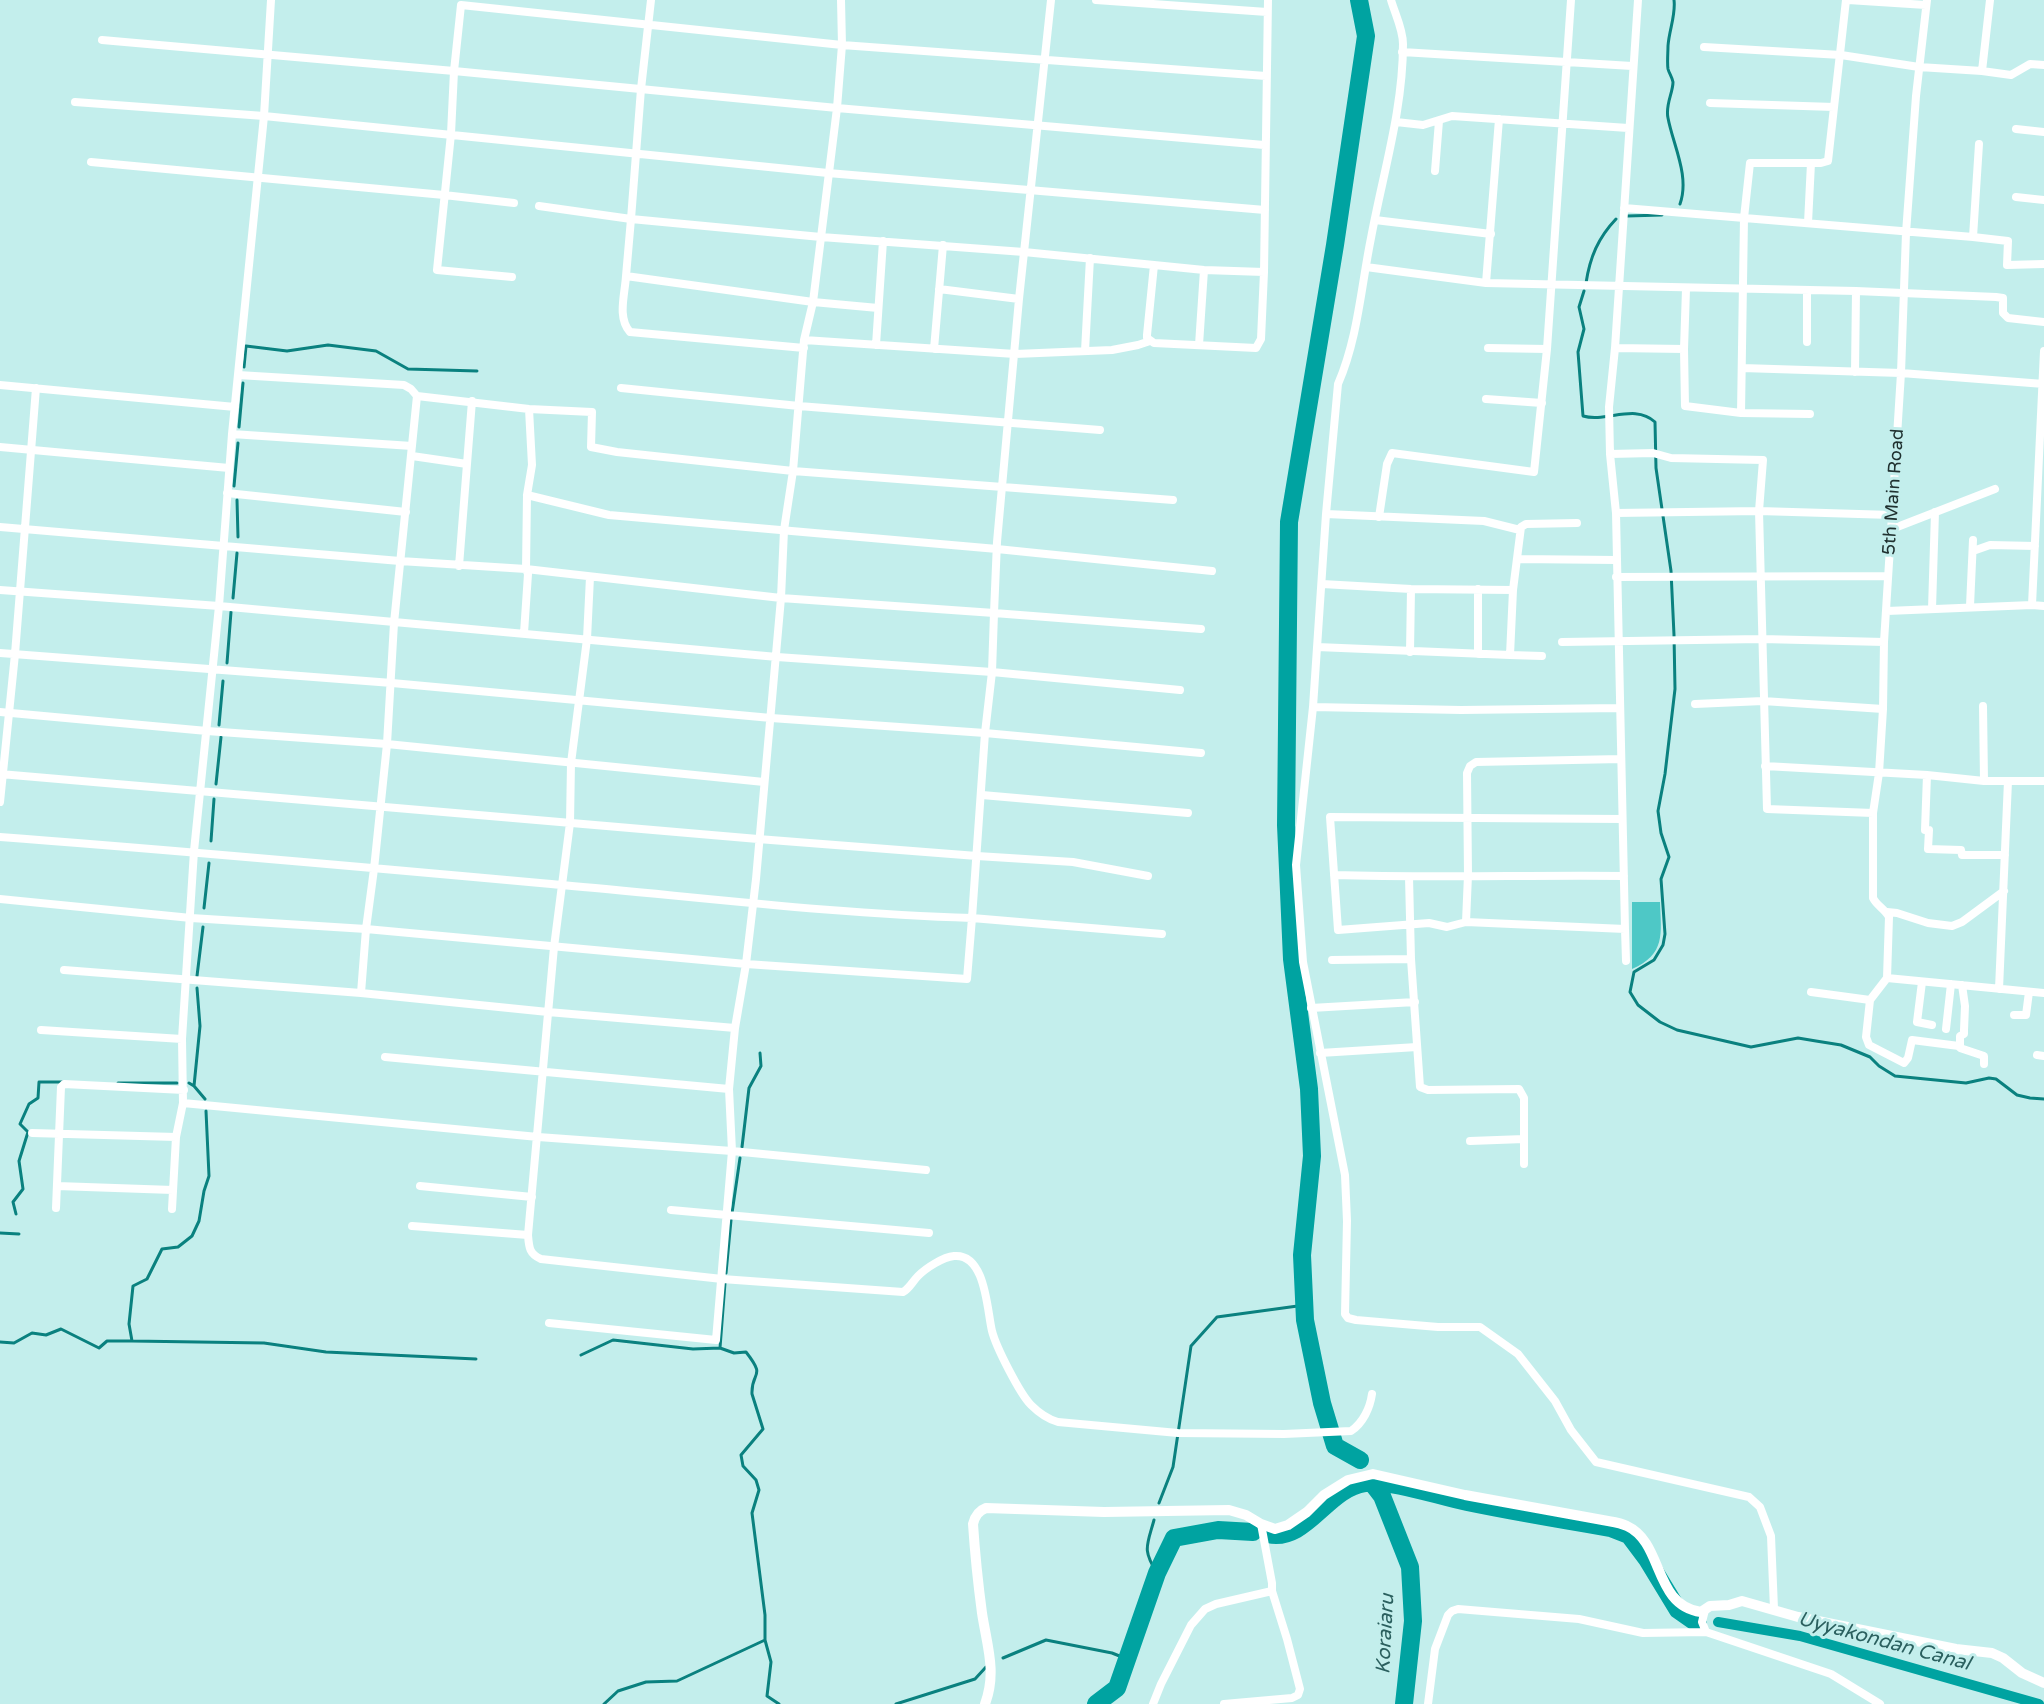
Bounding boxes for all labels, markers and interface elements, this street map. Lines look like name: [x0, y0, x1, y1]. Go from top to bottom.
street label: 5th Main Road: [1879, 428, 1909, 556]
water label: Koraiaru: [1372, 1593, 1400, 1675]
water label: Uyyakondan Canal: [1795, 1607, 1973, 1677]

